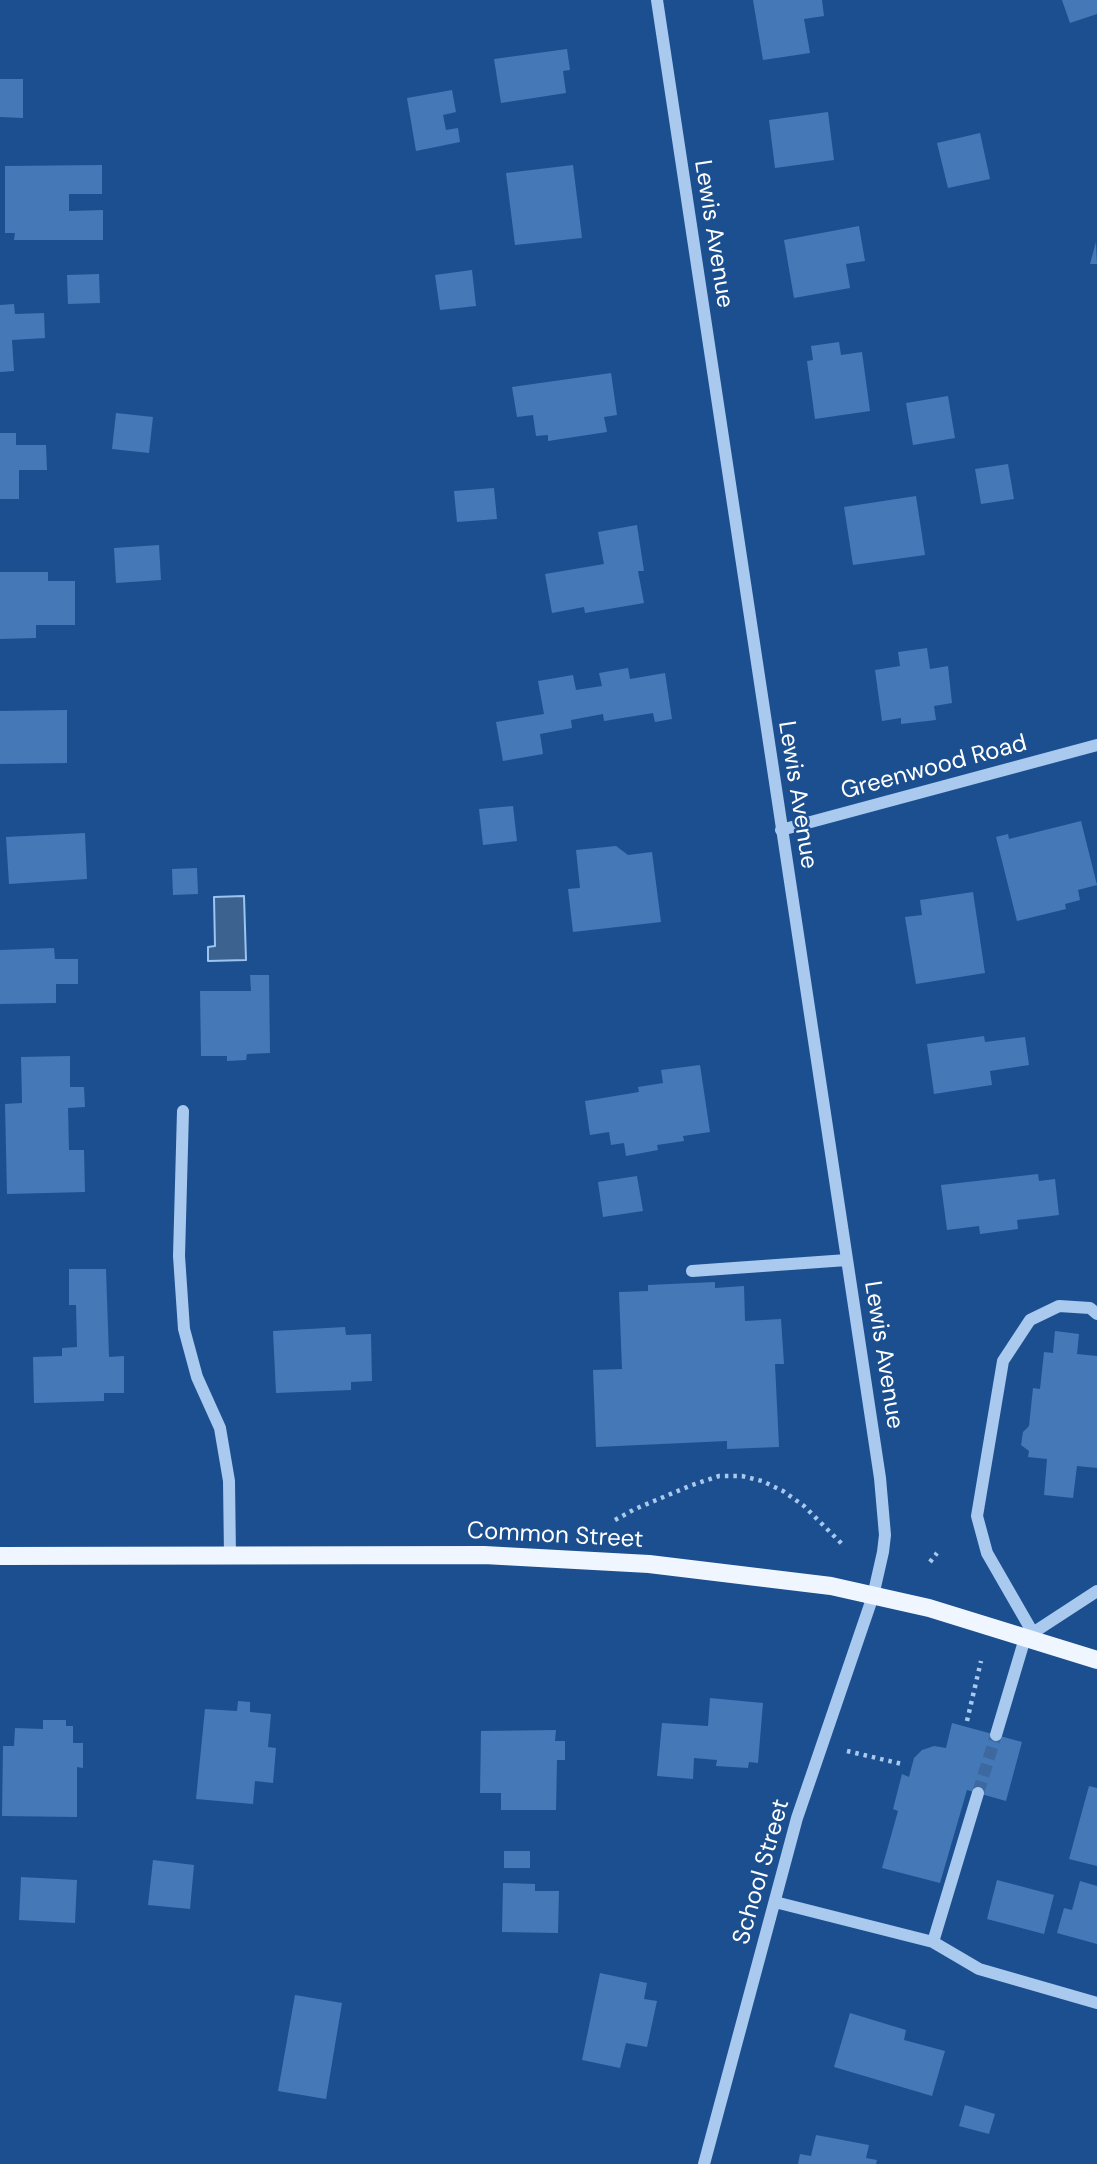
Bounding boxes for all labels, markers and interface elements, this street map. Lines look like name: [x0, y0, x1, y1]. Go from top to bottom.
street label: Lewis Avenue: [687, 158, 739, 310]
street label: Lewis Avenue: [771, 719, 823, 871]
street label: Greenwood Road: [838, 729, 1030, 807]
street label: Lewis Avenue: [857, 1279, 909, 1431]
street label: Common Street: [466, 1517, 644, 1555]
street label: School Street: [728, 1796, 796, 1948]

